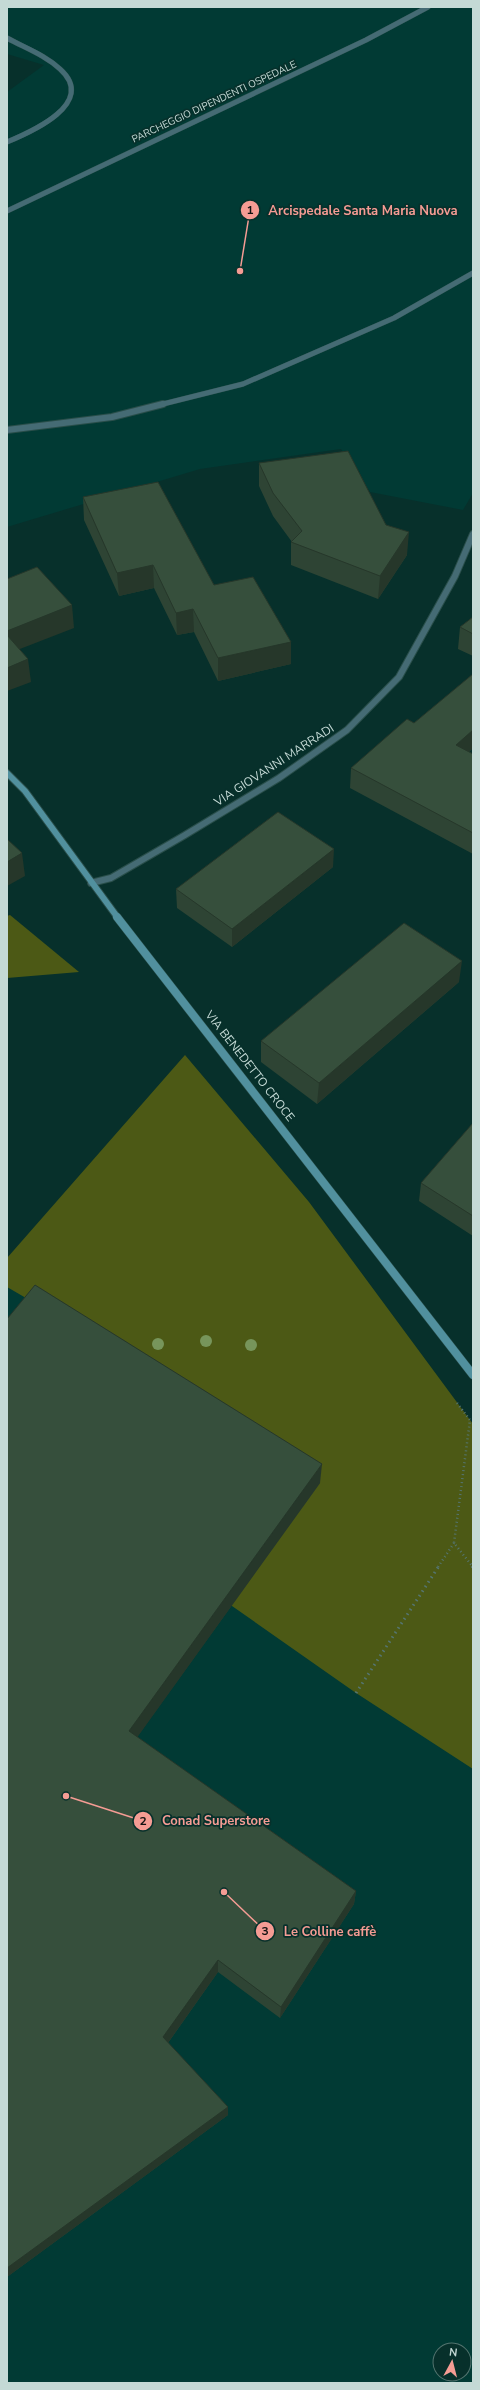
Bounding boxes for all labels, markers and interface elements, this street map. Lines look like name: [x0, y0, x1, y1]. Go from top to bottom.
street label: PARCHEGGIO DIPENDENTI OSPEDALE: [129, 58, 299, 146]
callout: Arcispedale Santa Maria Nuova: [240, 198, 465, 223]
text: 1: [246, 202, 254, 218]
text: Arcispedale Santa Maria Nuova: [268, 202, 458, 220]
street label: VIA GIOVANNI MARRADI: [210, 720, 337, 810]
street label: VIA BENEDETTO CROCE: [201, 1006, 298, 1125]
callout: Conad Superstore: [133, 1808, 278, 1833]
text: Conad Superstore: [162, 1812, 270, 1830]
text: 2: [139, 1813, 147, 1829]
callout: Le Colline caffè: [255, 1918, 384, 1943]
text: 3: [261, 1923, 269, 1939]
text: Le Colline caffè: [284, 1923, 376, 1941]
north arrow: [432, 2342, 472, 2382]
text: N: [448, 2345, 458, 2361]

